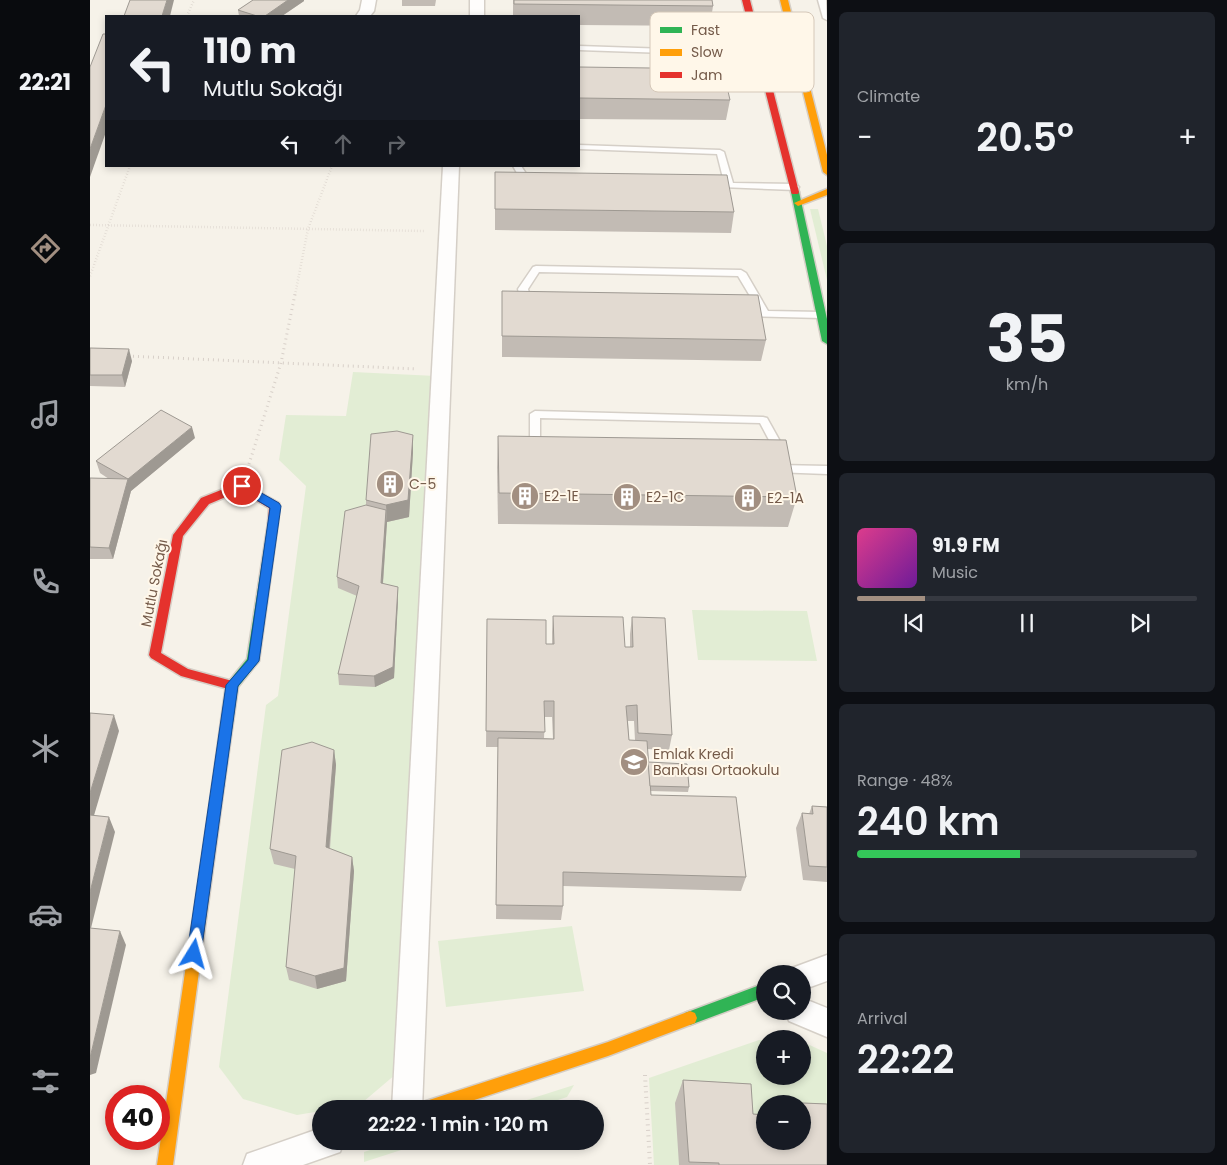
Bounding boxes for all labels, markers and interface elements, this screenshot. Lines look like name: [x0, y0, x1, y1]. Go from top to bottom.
legend: [650, 12, 814, 92]
text: Fast: [691, 20, 720, 40]
text: 110 m: [203, 26, 297, 75]
icon: left: [120, 35, 185, 100]
text: Slow: [691, 42, 724, 62]
text: Jam: [691, 65, 722, 85]
text: 22:21: [19, 67, 71, 98]
text: Mutlu Sokağı: [203, 73, 343, 104]
text: Climate: [857, 85, 920, 108]
text: 20.5°: [976, 111, 1074, 164]
text: −: [857, 118, 872, 157]
text: +: [1178, 118, 1197, 157]
icon: left: [276, 130, 304, 158]
icon: ahead: [329, 130, 357, 158]
icon: right: [382, 130, 410, 158]
icon: directions: [28, 231, 63, 266]
text: 35: [986, 294, 1068, 385]
text: km/h: [1006, 373, 1048, 396]
icon: music: [28, 397, 63, 432]
pin: [221, 465, 263, 507]
building icon: C-5: [375, 469, 405, 499]
icon: arrive: [228, 472, 256, 500]
place label: C-5: [409, 474, 436, 494]
building icon: E2-1E: [510, 481, 540, 511]
building icon: E2-1C: [612, 482, 642, 512]
building icon: E2-1A: [733, 483, 763, 513]
place label: E2-1E: [544, 486, 579, 506]
place label: E2-1C: [646, 487, 684, 507]
place label: E2-1A: [767, 488, 804, 508]
text: 91.9 FM: [932, 532, 1000, 559]
street label: Mutlu Sokağı: [136, 537, 172, 629]
text: Music: [932, 561, 978, 584]
icon: phone: [28, 564, 63, 599]
icon: previous: [900, 609, 928, 637]
icon: pause: [1013, 609, 1041, 637]
icon: next: [1126, 609, 1154, 637]
icon: climate: [28, 731, 63, 766]
place label: Emlak Kredi Bankası Ortaokulu: [653, 744, 780, 780]
school or university icon: Emlak Kredi Bankası Ortaokulu: [619, 747, 649, 777]
text: Range · 48%: [857, 769, 953, 792]
text: 240 km: [857, 795, 1000, 848]
icon: car: [28, 897, 63, 932]
position arrow: [167, 927, 219, 979]
map controls: [756, 965, 811, 1150]
button: search: [756, 965, 811, 1020]
text: Arrival: [857, 1007, 907, 1030]
button: +: [756, 1030, 811, 1085]
text: 22:22: [857, 1033, 954, 1086]
icon: filters: [28, 1064, 63, 1099]
speed limit sign: 40: [105, 1085, 170, 1150]
button: −: [756, 1095, 811, 1150]
text: 22:22 · 1 min · 120 m: [368, 1111, 548, 1138]

